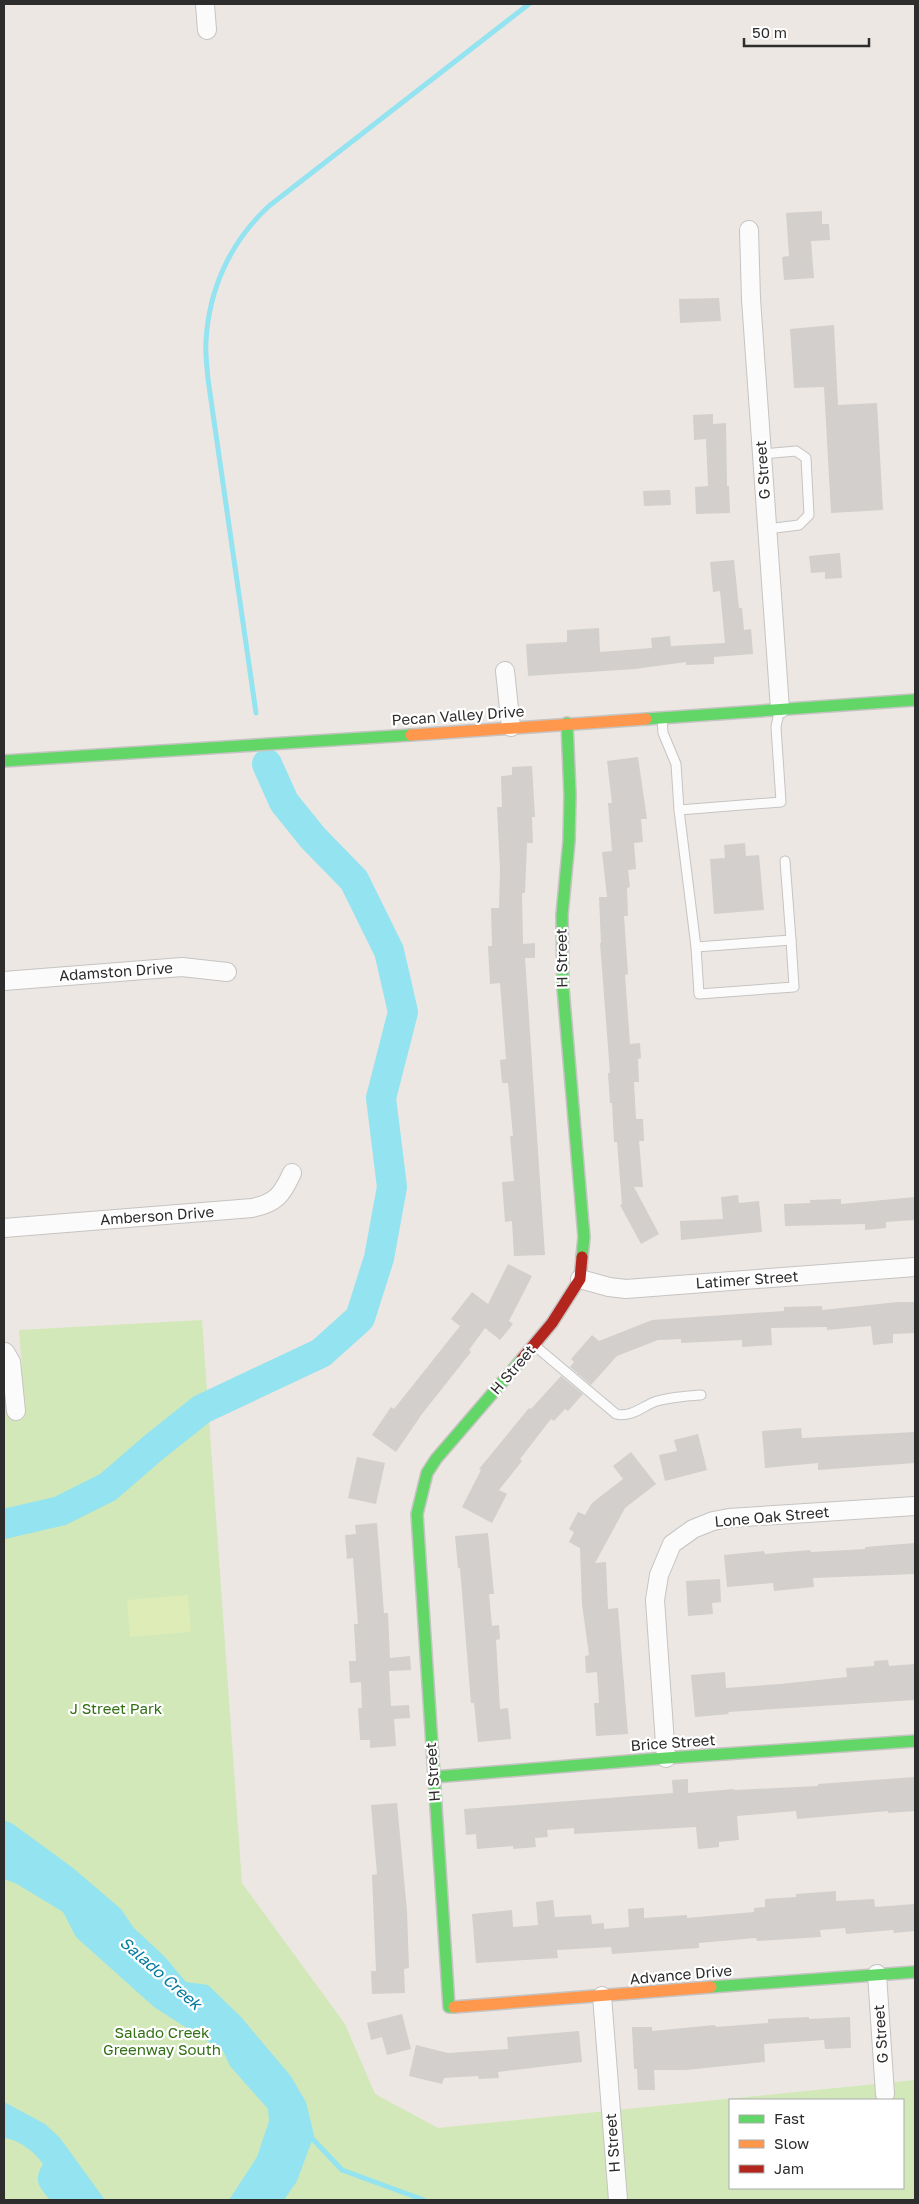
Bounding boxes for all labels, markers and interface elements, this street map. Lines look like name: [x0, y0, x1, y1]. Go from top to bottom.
scale bar: [744, 15, 869, 47]
text: 50 m: [752, 23, 787, 41]
street label: G Street: [751, 440, 773, 500]
street label: Pecan Valley Drive: [391, 701, 525, 729]
street label: H Street: [551, 928, 571, 988]
street label: Adamston Drive: [58, 958, 174, 984]
street label: Amberson Drive: [99, 1202, 215, 1228]
street label: Latimer Street: [695, 1266, 799, 1292]
street label: H Street: [486, 1341, 539, 1398]
street label: Lone Oak Street: [714, 1502, 830, 1530]
park label: J Street Park: [70, 1699, 163, 1717]
street label: Brice Street: [630, 1730, 716, 1754]
street label: H Street: [421, 1742, 443, 1802]
water label: Salado Creek: [116, 1932, 207, 2015]
street label: Advance Drive: [629, 1961, 733, 1987]
street label: G Street: [869, 2004, 891, 2064]
park label: Salado Creek Greenway South: [103, 2023, 221, 2058]
legend: [729, 2099, 904, 2189]
text: Fast: [774, 2109, 805, 2127]
street label: H Street: [601, 2113, 623, 2173]
text: Slow: [774, 2134, 809, 2152]
text: Jam: [774, 2159, 804, 2177]

